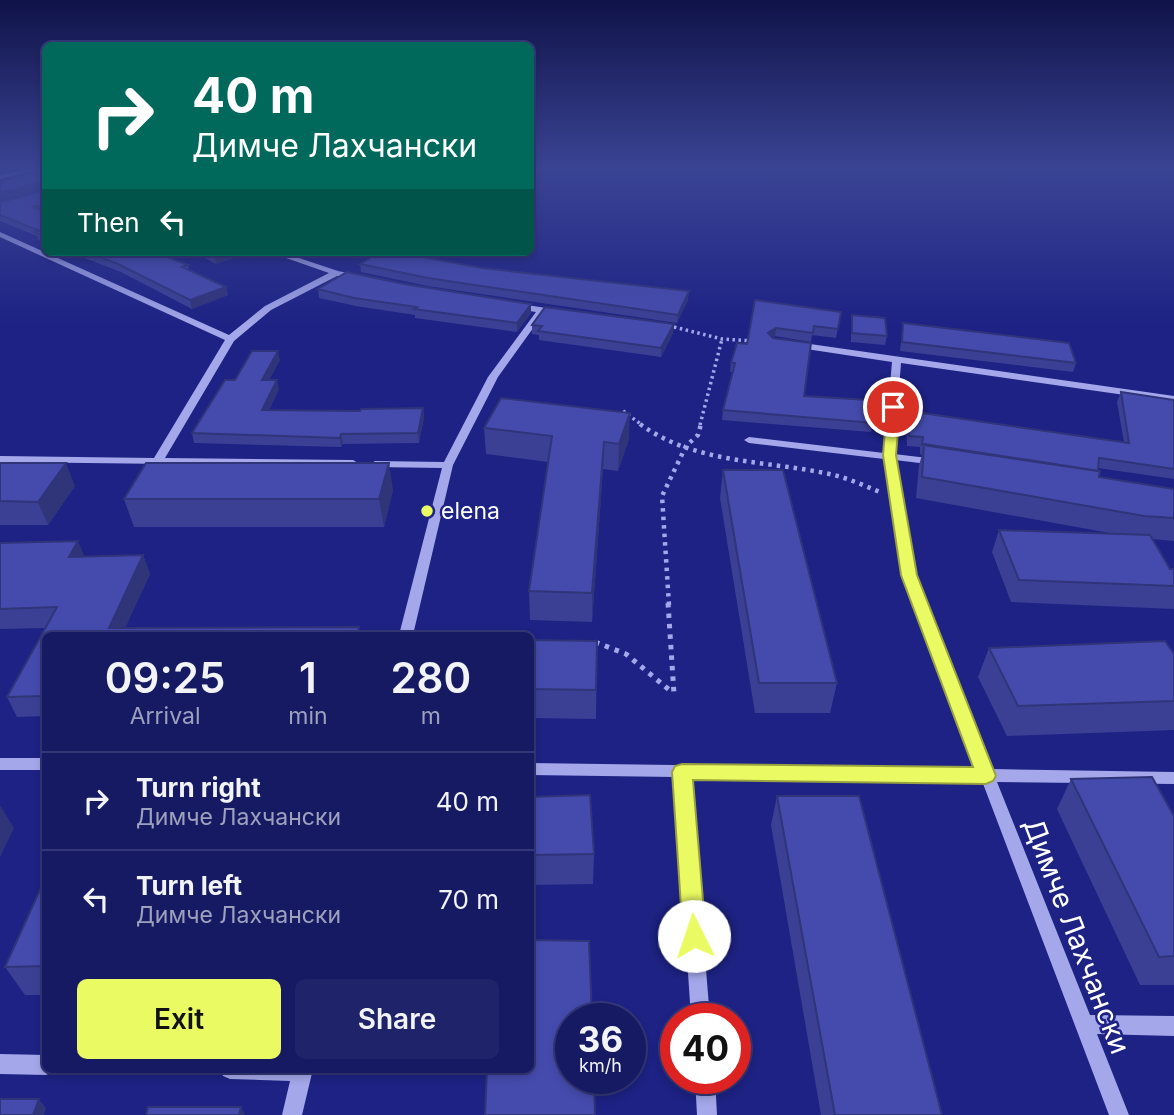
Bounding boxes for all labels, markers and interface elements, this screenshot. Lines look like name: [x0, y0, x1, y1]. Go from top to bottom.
text: 40 m: [192, 66, 315, 125]
icon: right: [77, 70, 168, 161]
text: Димче Лахчански: [192, 126, 477, 165]
icon: left: [154, 203, 192, 241]
text: Then: [77, 207, 140, 238]
pin: [863, 377, 923, 437]
icon: arrive: [874, 388, 912, 426]
place label: elena: [441, 497, 500, 525]
marker: elena: [419, 503, 435, 519]
text: 09:25: [105, 652, 225, 703]
text: 1: [299, 652, 317, 703]
text: 280: [390, 652, 471, 703]
text: Arrival: [130, 702, 201, 730]
text: min: [288, 702, 328, 730]
text: m: [421, 702, 441, 730]
text: Turn right: [136, 772, 261, 803]
icon: right: [77, 782, 115, 820]
text: 40 m: [436, 786, 499, 817]
text: Димче Лахчански: [136, 803, 341, 831]
street label: Димче Лахчански: [1016, 813, 1138, 1059]
text: Turn left: [136, 870, 242, 901]
icon: left: [77, 880, 115, 918]
text: 70 m: [438, 884, 499, 915]
position arrow: [657, 899, 731, 973]
text: Димче Лахчански: [136, 901, 341, 929]
button: Exit: [77, 979, 281, 1059]
button: Share: [295, 979, 499, 1059]
speed limit sign: 40: [660, 1003, 751, 1094]
text: 36: [578, 1018, 623, 1060]
text: km/h: [579, 1055, 622, 1076]

